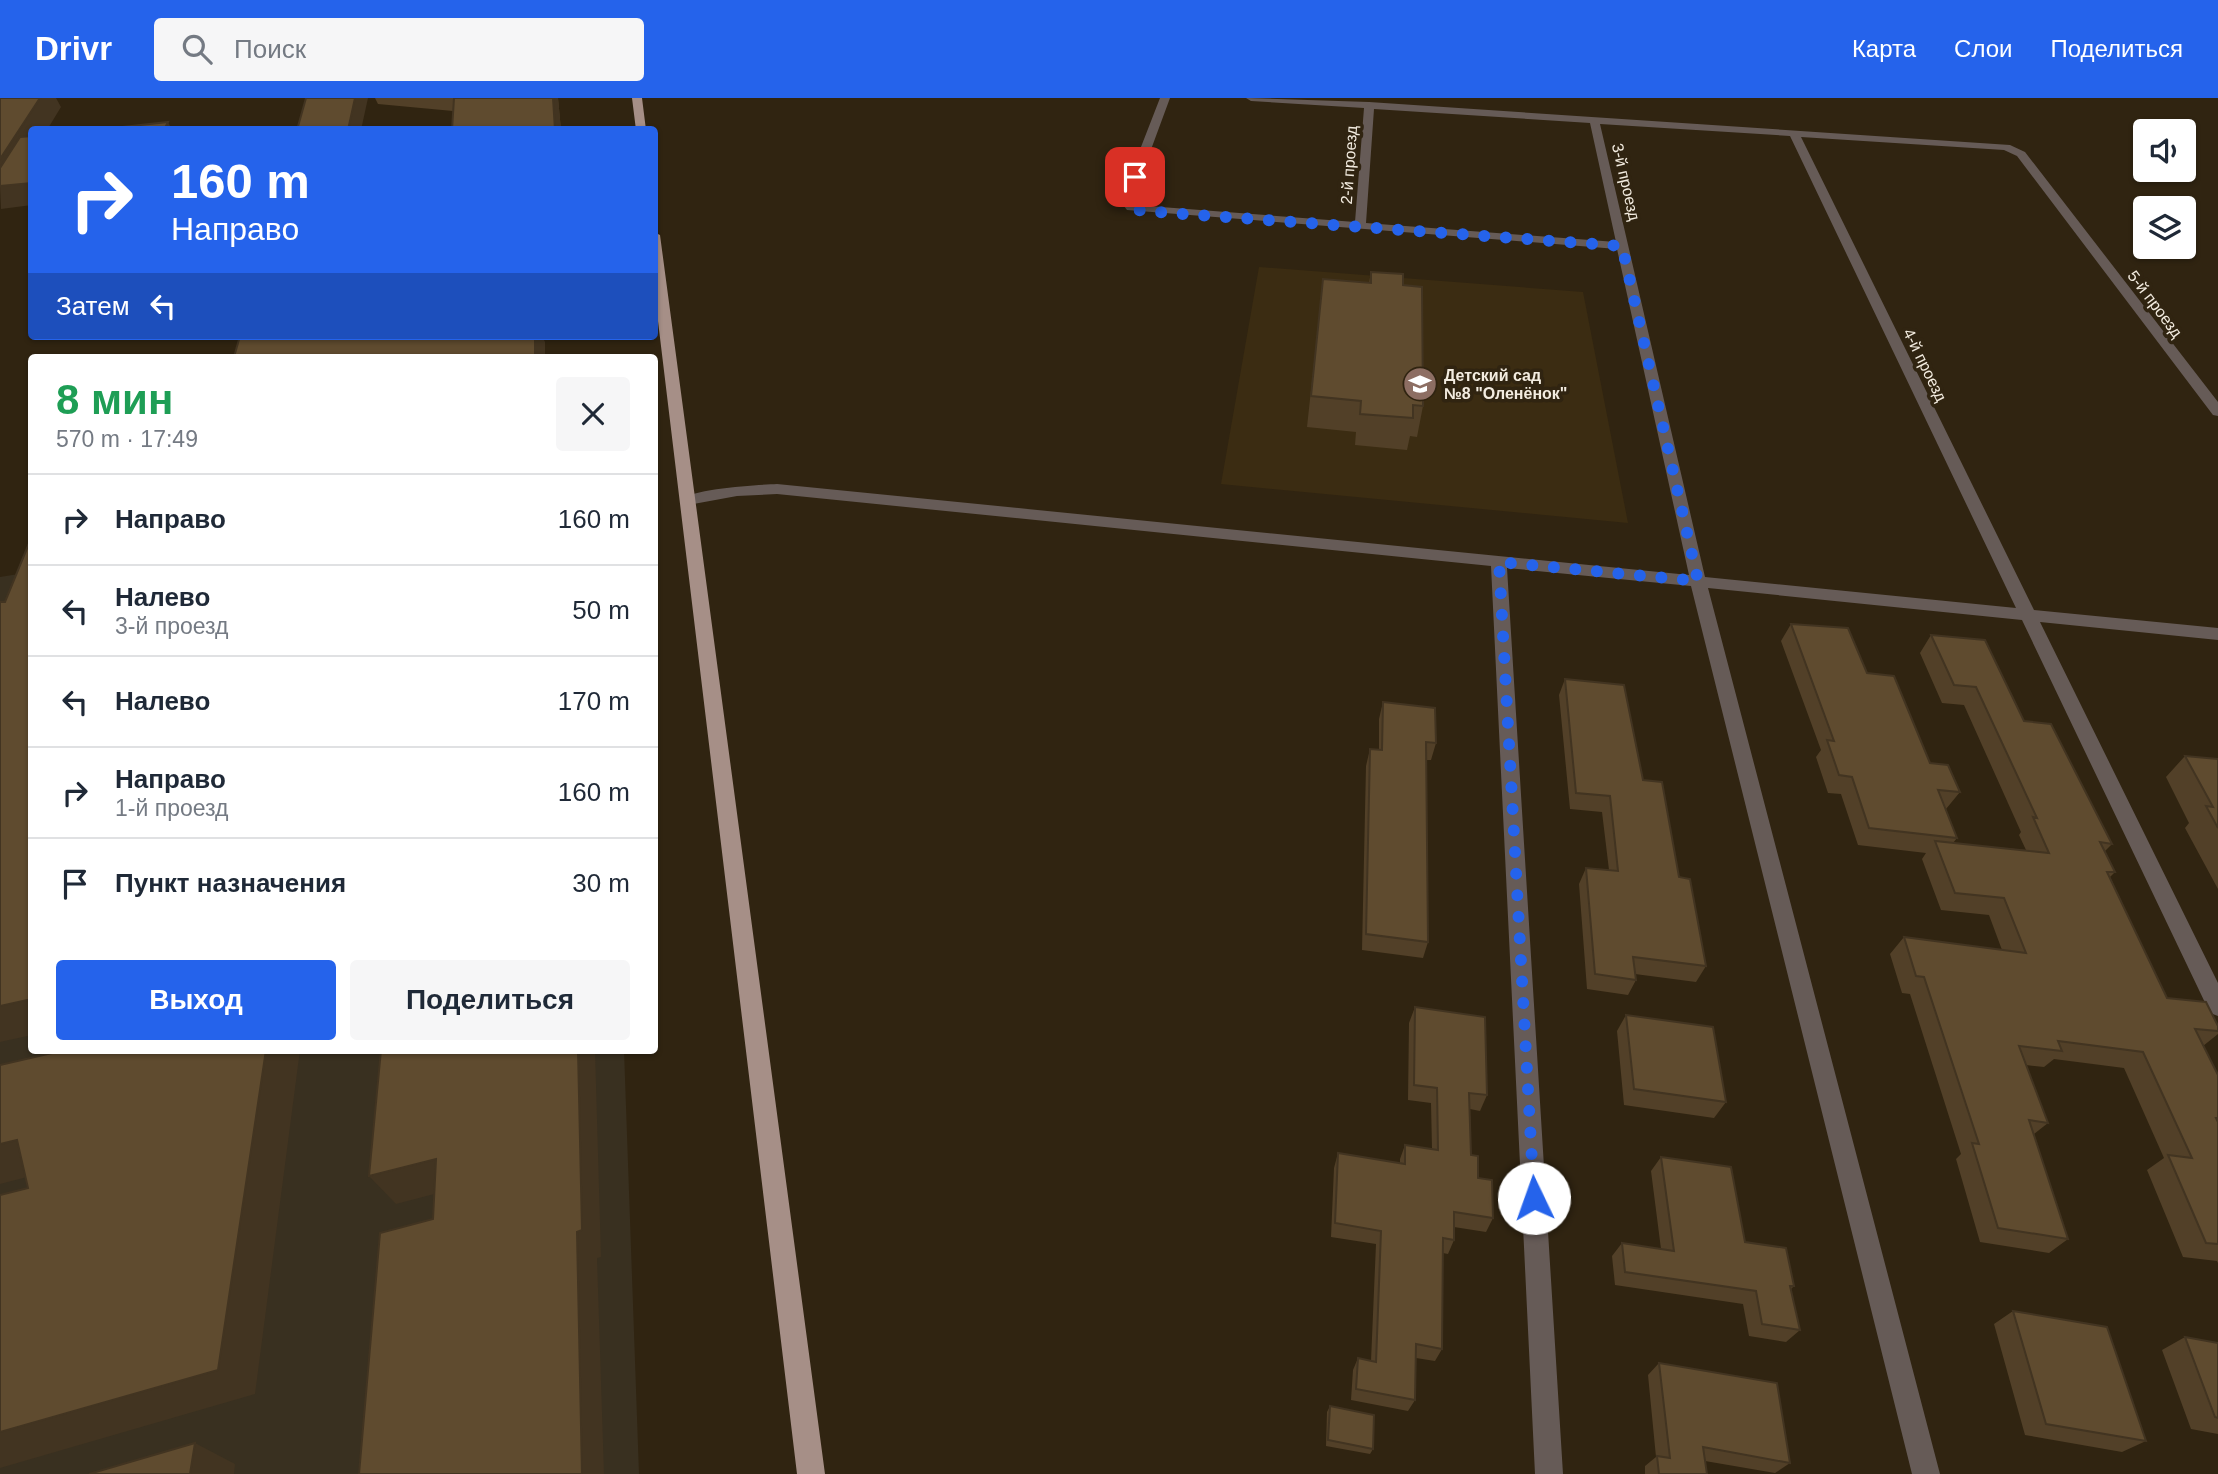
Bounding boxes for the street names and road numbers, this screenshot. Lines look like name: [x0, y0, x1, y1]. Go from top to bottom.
street label: 2-й проезд: [1338, 124, 1360, 205]
street label: 3-й проезд: [1609, 142, 1643, 223]
street label: 5-й проезд: [2124, 267, 2186, 341]
street label: 4-й проезд: [1900, 326, 1950, 405]

